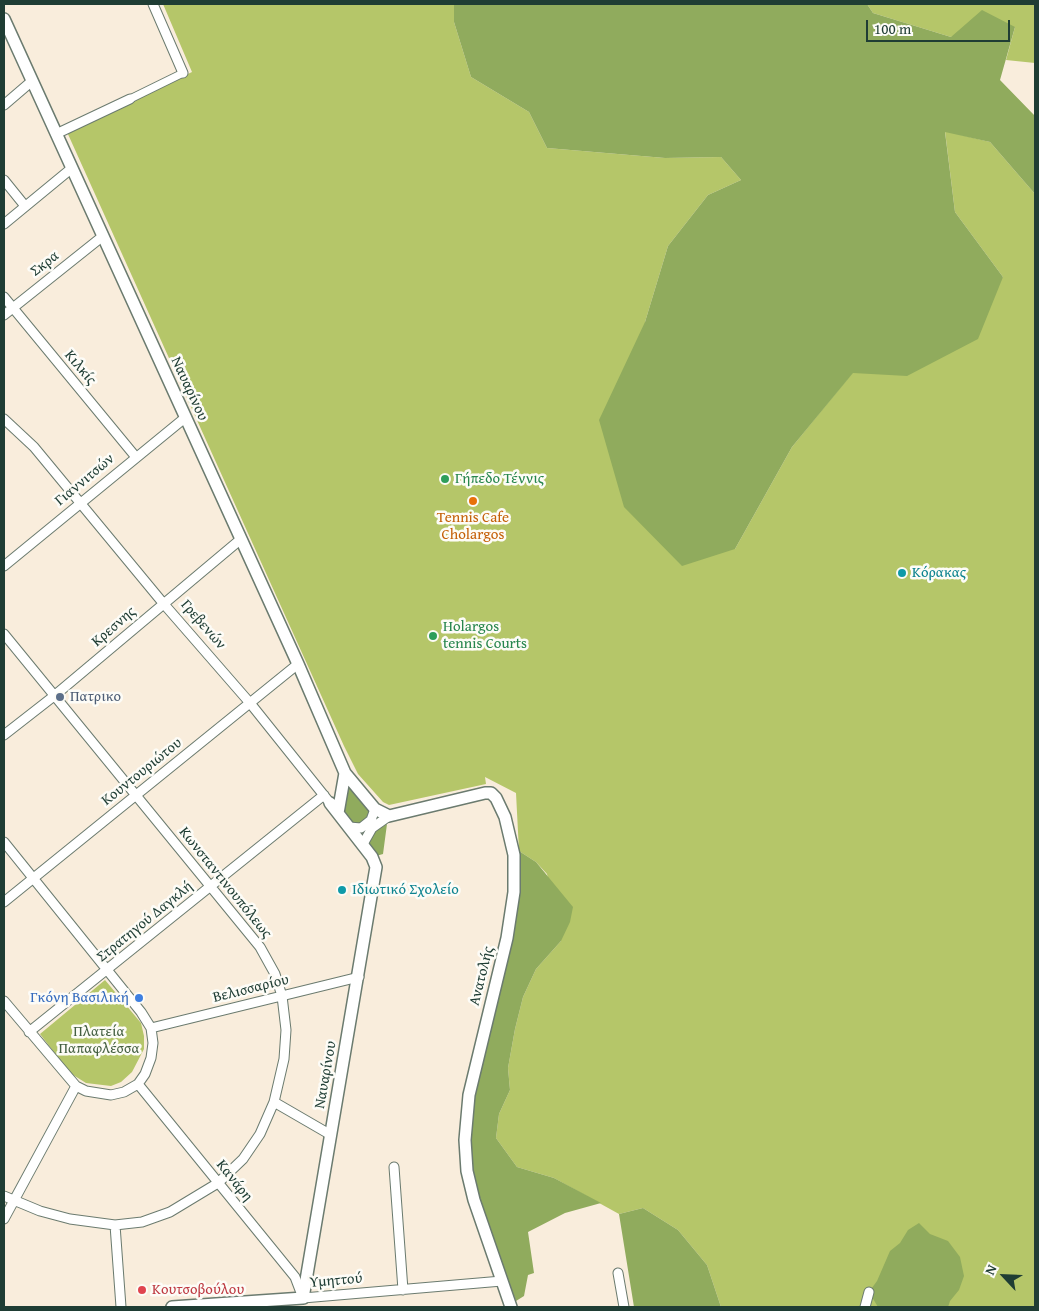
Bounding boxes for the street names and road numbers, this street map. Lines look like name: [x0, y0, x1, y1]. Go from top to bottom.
street label: Σκρα: [27, 247, 63, 281]
street label: Κιλκίς: [60, 347, 100, 389]
street label: Ναυαρίνου: [166, 354, 212, 424]
street label: Γιαννιτσών: [52, 450, 118, 510]
street label: Γρεβενών: [176, 596, 230, 654]
street label: Κρεσνης: [88, 603, 140, 651]
street label: Κουντουριώτου: [98, 734, 186, 810]
street label: Κωνσταντινουπόλεως: [175, 824, 275, 942]
street label: Στρατηγού Δαγκλή: [93, 878, 197, 966]
street label: Ανατολής: [466, 945, 498, 1007]
street label: Βελισσαρίου: [211, 971, 291, 1007]
street label: Ναυαρίνου: [311, 1040, 341, 1110]
street label: Κανάρη: [212, 1157, 256, 1205]
street label: Υμηττού: [309, 1270, 363, 1292]

